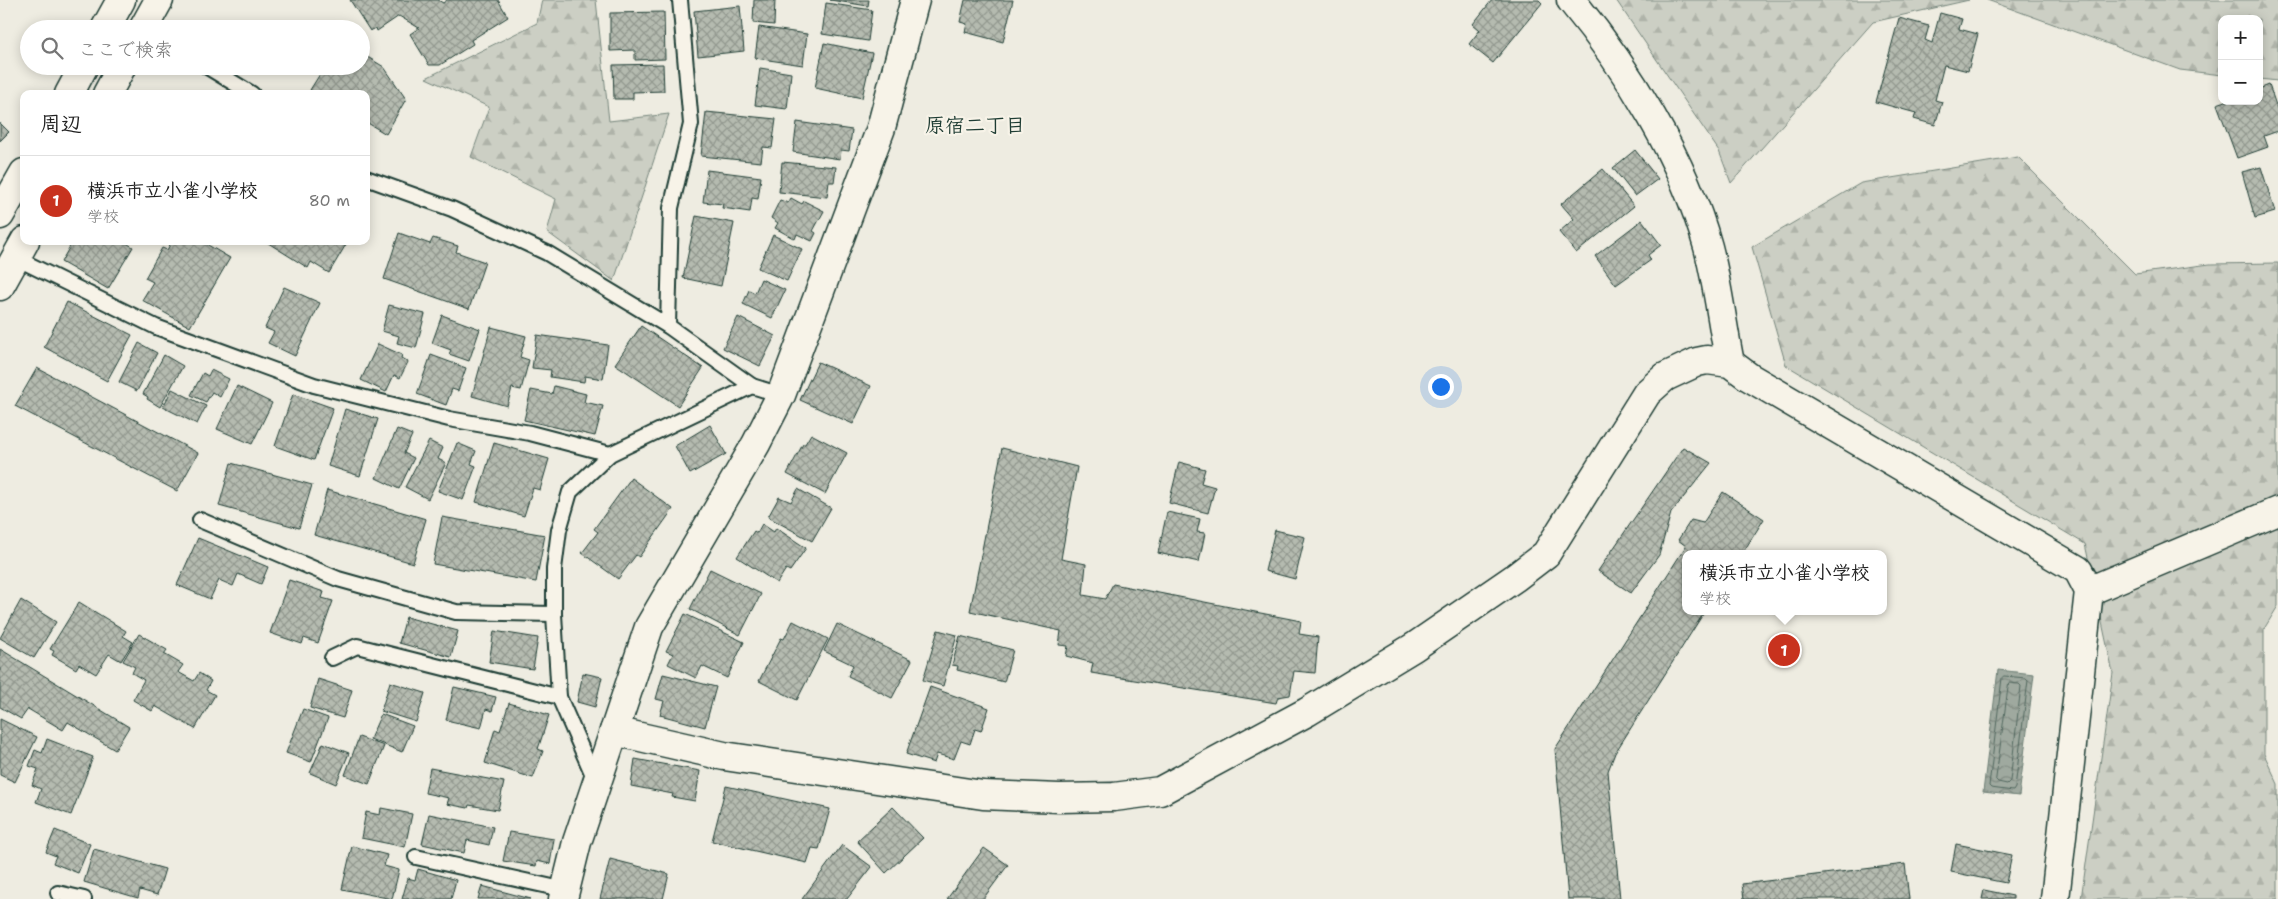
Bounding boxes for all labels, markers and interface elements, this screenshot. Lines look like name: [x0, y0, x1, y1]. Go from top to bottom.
map controls: [2218, 15, 2263, 105]
button: +: [2218, 15, 2263, 60]
search box: [20, 20, 370, 75]
icon: search: [38, 34, 66, 62]
text: ここで検索: [78, 37, 173, 62]
button: −: [2218, 60, 2263, 105]
text: 周辺: [40, 110, 82, 138]
district label: 原宿二丁目: [925, 112, 1025, 138]
text: 横浜市立小雀小学校: [87, 178, 258, 203]
text: 1: [52, 190, 60, 211]
text: 80 m: [309, 190, 350, 211]
text: 学校: [87, 206, 119, 227]
your location: [1428, 374, 1454, 400]
popup: [1682, 550, 1887, 615]
text: 横浜市立小雀小学校: [1699, 560, 1870, 585]
text: 学校: [1699, 588, 1731, 609]
pin: 1: [1768, 631, 1800, 669]

